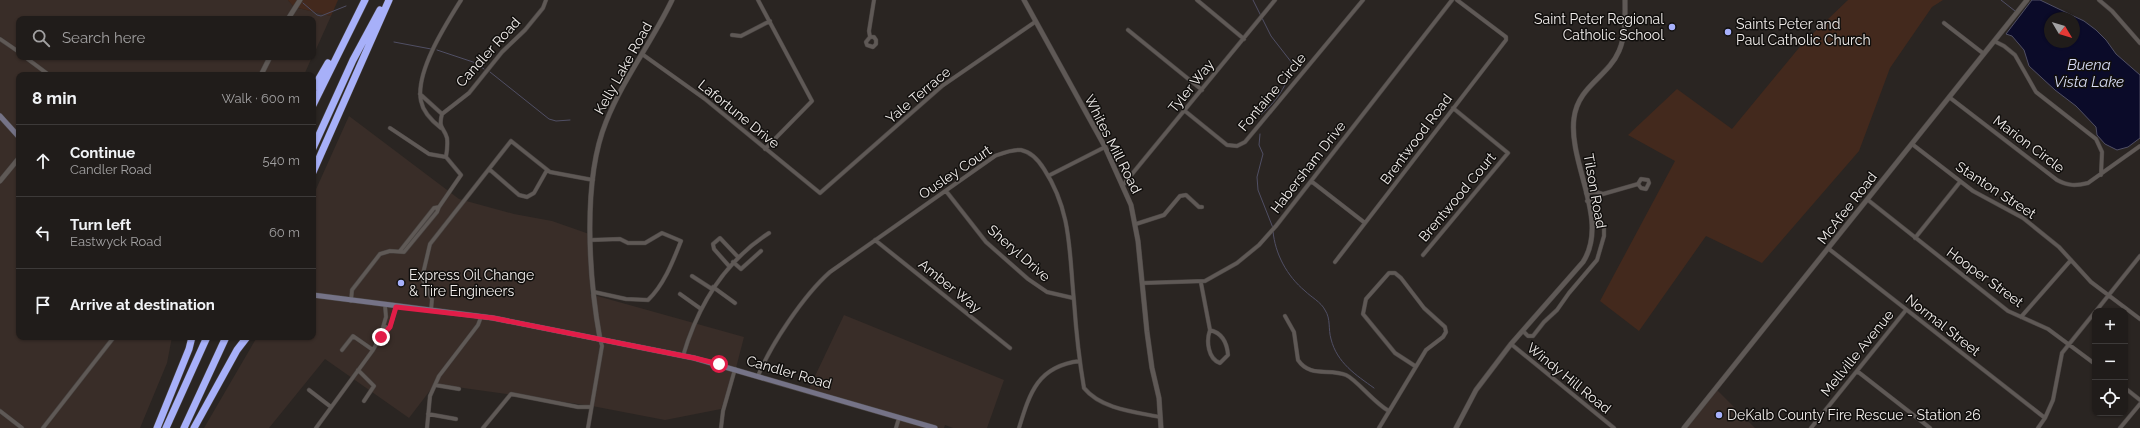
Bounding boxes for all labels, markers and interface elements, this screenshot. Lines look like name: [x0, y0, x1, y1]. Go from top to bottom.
place label: Saint Peter Regional Catholic School: [1534, 11, 1664, 43]
north arrow: [2044, 12, 2080, 48]
street label: Candler Road: [453, 14, 523, 90]
search box: [16, 16, 316, 60]
place label: Saints Peter and Paul Catholic Church: [1736, 16, 1871, 48]
street label: Kelly Lake Road: [591, 19, 655, 117]
marker: Saint Peter Regional Catholic School: [1667, 22, 1677, 32]
icon: search: [30, 27, 52, 49]
marker: Saints Peter and Paul Catholic Church: [1723, 27, 1733, 37]
text: Search here: [62, 29, 145, 47]
street label: Fontaine Circle: [1235, 50, 1309, 134]
street label: Tyler Way: [1165, 56, 1217, 116]
water label: Buena Vista Lake: [2054, 56, 2124, 91]
street label: Yale Terrace: [883, 63, 953, 127]
street label: Lafortune Drive: [695, 76, 783, 152]
text: 8 min: [32, 88, 77, 108]
text: Walk · 600 m: [221, 91, 300, 106]
street label: Brentwood Road: [1377, 91, 1455, 187]
street label: Whites Mill Road: [1081, 92, 1145, 196]
street label: Marion Circle: [1990, 112, 2068, 176]
street label: Habersham Drive: [1267, 118, 1349, 216]
street label: Ousley Court: [916, 142, 995, 202]
text: Continue: [70, 144, 135, 162]
street label: Brentwood Court: [1415, 149, 1499, 245]
icon: ahead: [32, 150, 54, 172]
street label: Tilson Road: [1581, 152, 1609, 230]
text: 540 m: [263, 153, 300, 168]
street label: Stanton Street: [1953, 158, 2039, 222]
text: Candler Road: [70, 162, 152, 177]
street label: McAfee Road: [1814, 169, 1880, 247]
text: Turn left: [70, 216, 131, 234]
street label: Sheryl Drive: [984, 221, 1054, 285]
icon: left: [32, 222, 54, 244]
text: 60 m: [269, 225, 300, 240]
text: Eastwyck Road: [70, 234, 162, 249]
street label: Hooper Street: [1944, 244, 2027, 310]
street label: Amber Way: [916, 256, 985, 316]
place label: Express Oil Change & Tire Engineers: [409, 267, 534, 299]
marker: Express Oil Change & Tire Engineers: [396, 278, 406, 288]
street label: Normal Street: [1903, 291, 1984, 359]
icon: arrive: [32, 294, 54, 316]
text: Arrive at destination: [70, 296, 215, 314]
street label: Mellville Avenue: [1817, 307, 1897, 399]
map controls: [2092, 308, 2128, 416]
button: +: [2092, 308, 2128, 344]
route end: [372, 328, 390, 346]
street label: Windy Hill Road: [1524, 339, 1614, 417]
button: −: [2092, 344, 2128, 380]
street label: Candler Road: [745, 352, 833, 392]
route start: [710, 355, 728, 373]
button: locate: [2092, 380, 2128, 416]
place label: DeKalb County Fire Rescue - Station 26: [1727, 407, 1981, 423]
marker: DeKalb County Fire Rescue - Station 26: [1714, 410, 1724, 420]

